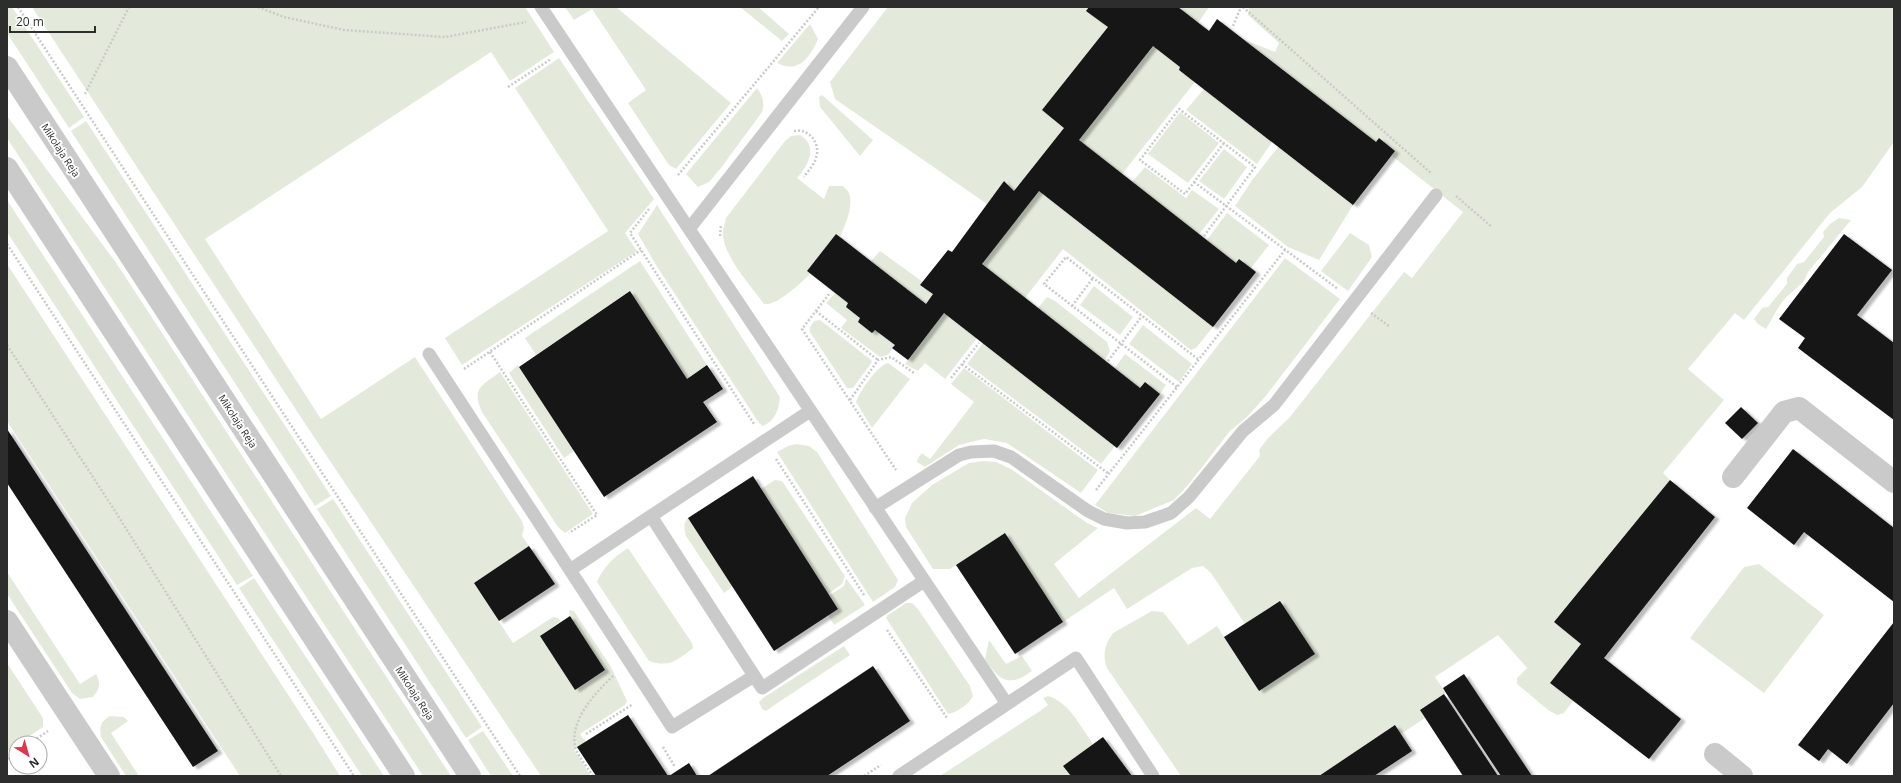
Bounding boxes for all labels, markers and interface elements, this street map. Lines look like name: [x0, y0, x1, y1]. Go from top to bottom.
scale bar: [10, 8, 95, 34]
text: 20 m: [16, 13, 44, 30]
street label: Mikołaja Reja: [38, 120, 84, 180]
street label: Mikołaja Reja: [215, 391, 261, 451]
street label: Mikołaja Reja: [392, 663, 438, 723]
north arrow: [8, 735, 48, 775]
text: N: [26, 755, 42, 772]

